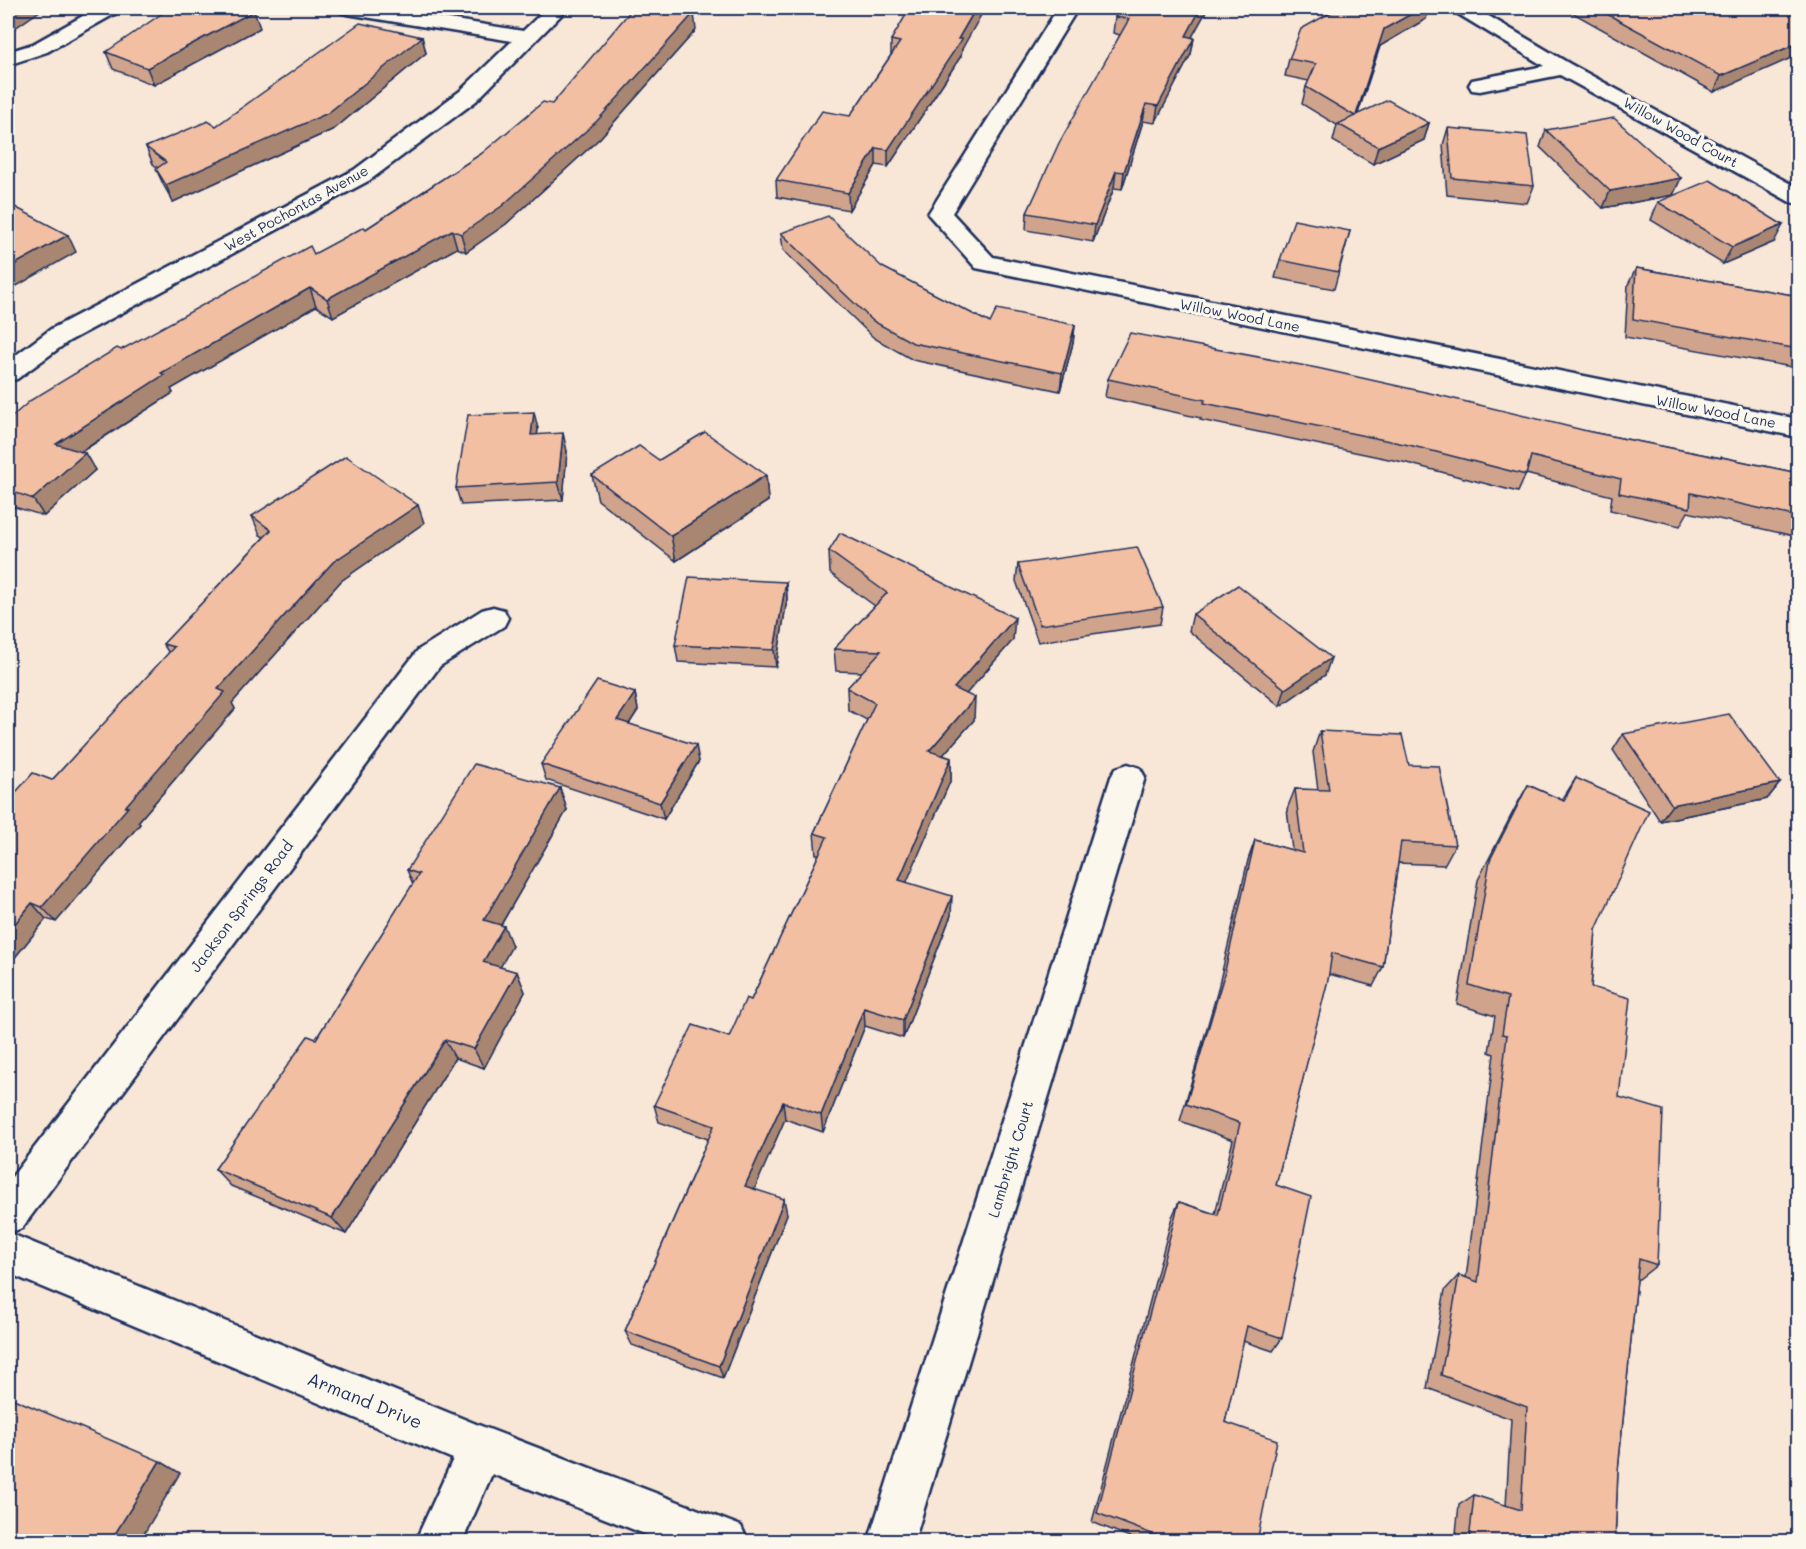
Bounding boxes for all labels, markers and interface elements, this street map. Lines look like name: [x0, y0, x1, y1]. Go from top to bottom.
street label: Willow Wood Court: [1620, 93, 1742, 171]
street label: West Pochontas Avenue: [221, 160, 371, 256]
street label: Willow Wood Lane: [1178, 294, 1302, 336]
street label: Willow Wood Lane: [1654, 390, 1778, 432]
street label: Jackson Springs Road: [185, 836, 297, 976]
street label: Lambright Court: [983, 1098, 1037, 1220]
street label: Armand Drive: [304, 1366, 426, 1434]

